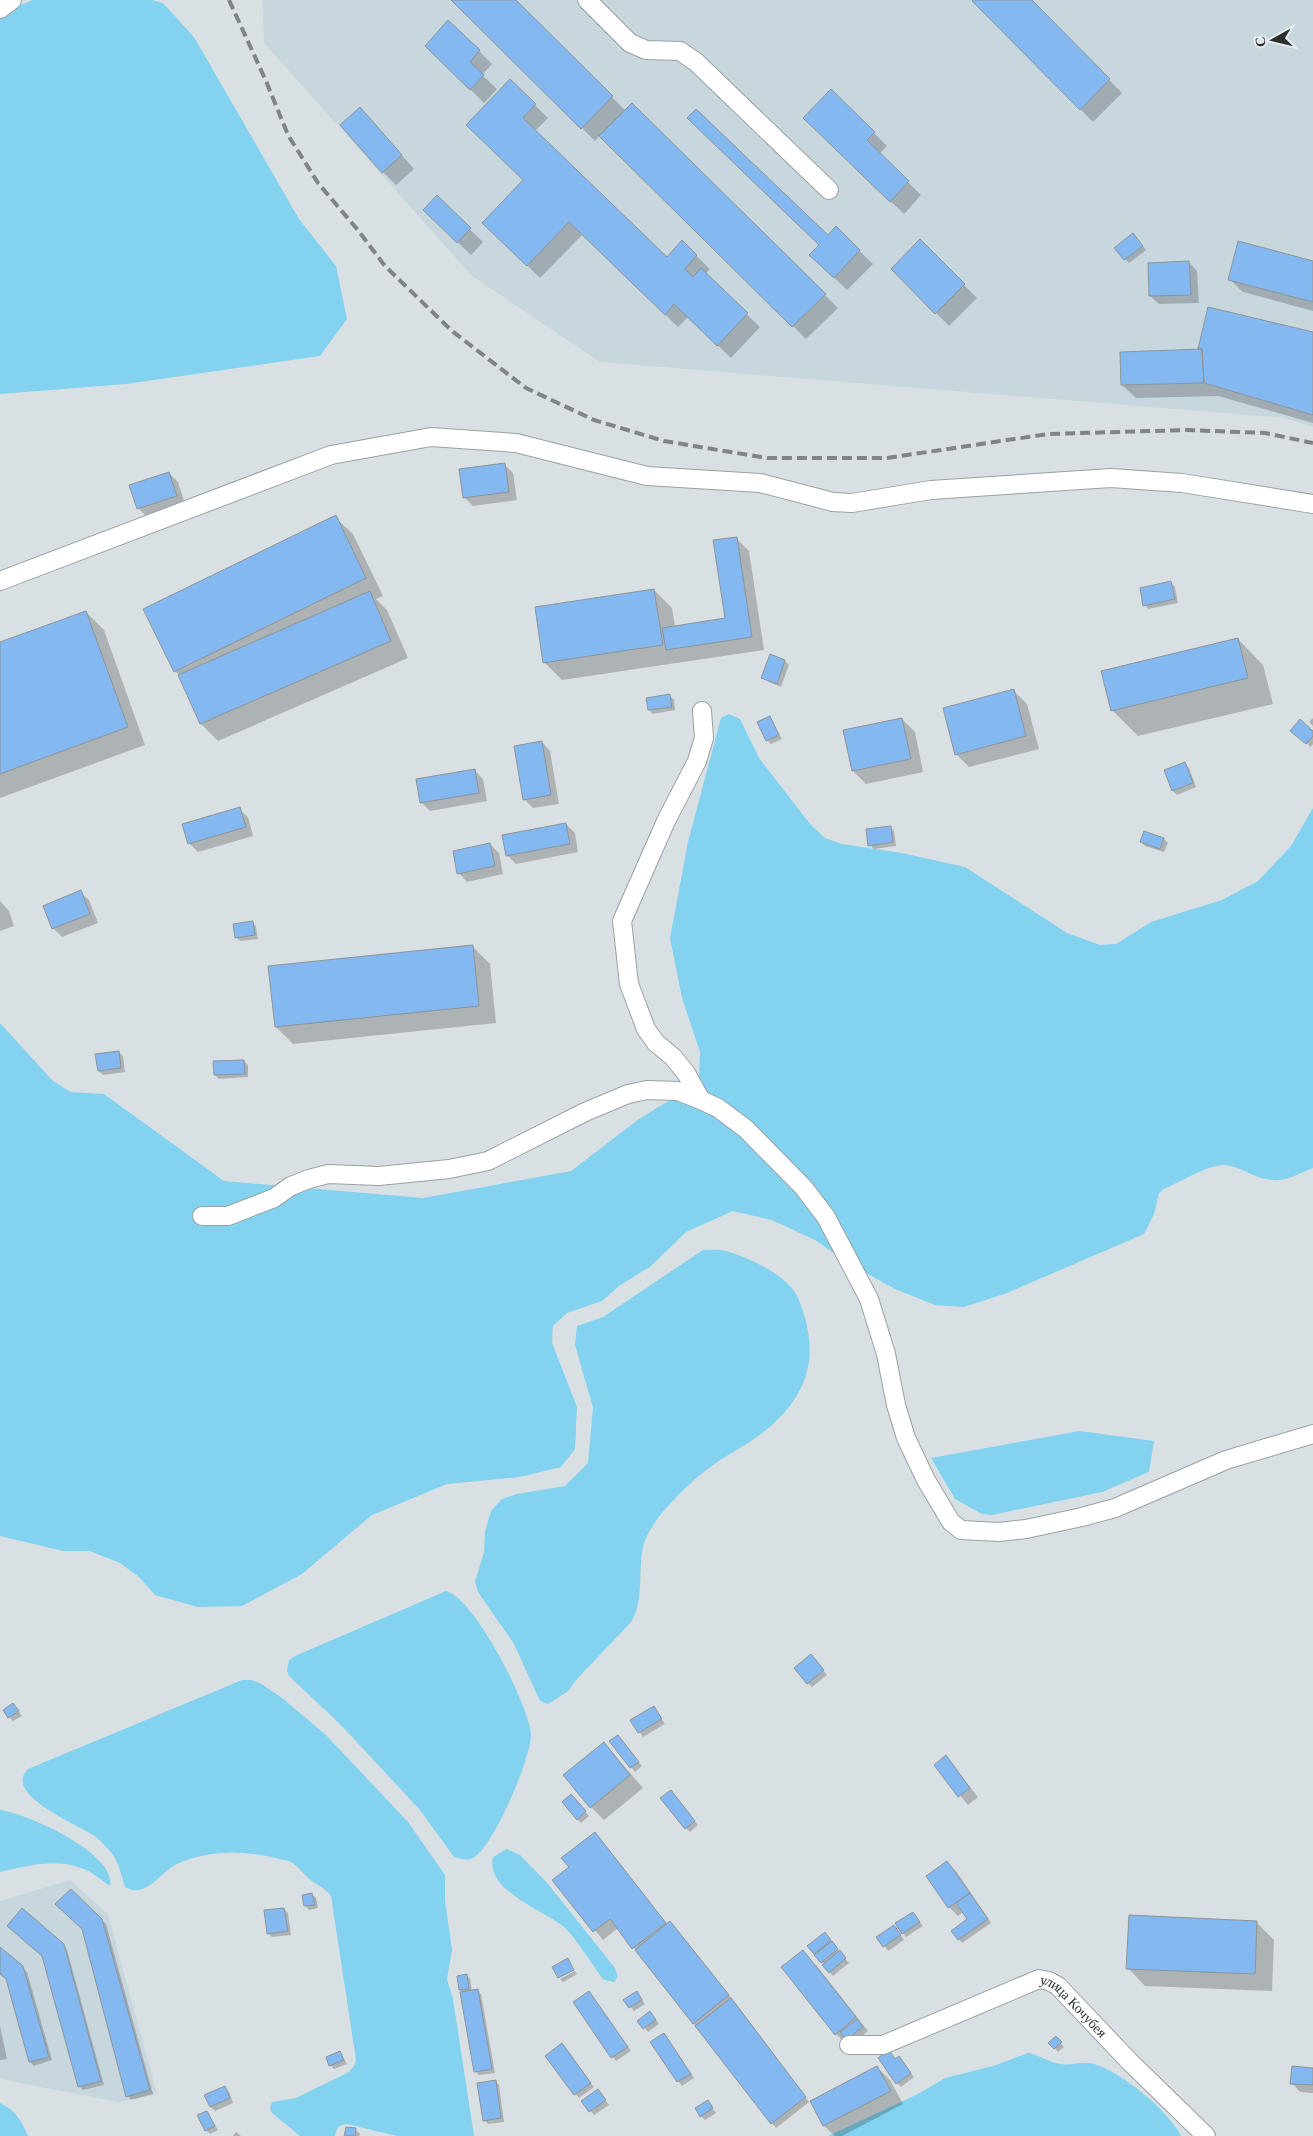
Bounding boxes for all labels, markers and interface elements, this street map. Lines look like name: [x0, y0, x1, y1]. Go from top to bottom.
north arrow: [1248, 15, 1298, 65]
text: С: [1252, 36, 1269, 48]
street label: улица Кочубея: [1039, 1972, 1110, 2041]

